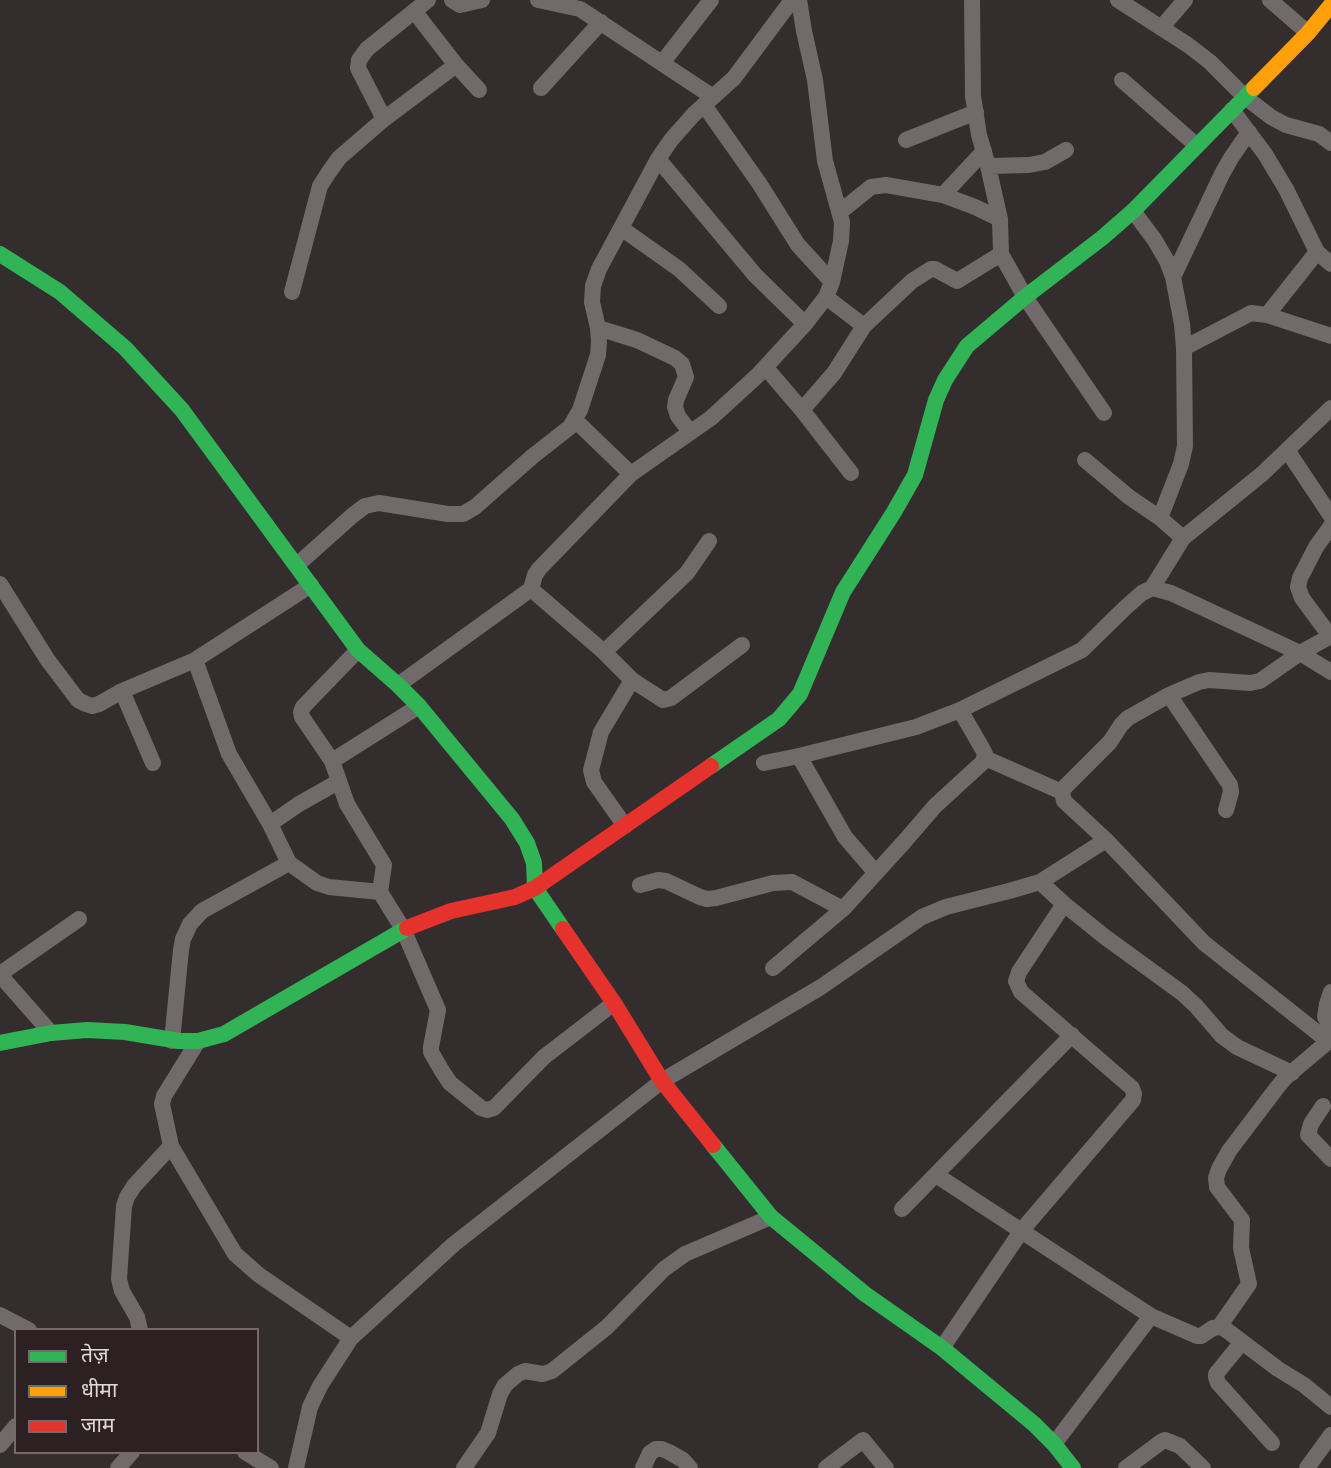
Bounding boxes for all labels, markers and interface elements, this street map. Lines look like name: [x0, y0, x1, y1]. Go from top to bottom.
legend: [14, 1328, 259, 1454]
text: तेज़: [81, 1342, 109, 1367]
text: धीमा: [81, 1377, 117, 1402]
text: जाम: [81, 1412, 115, 1437]

